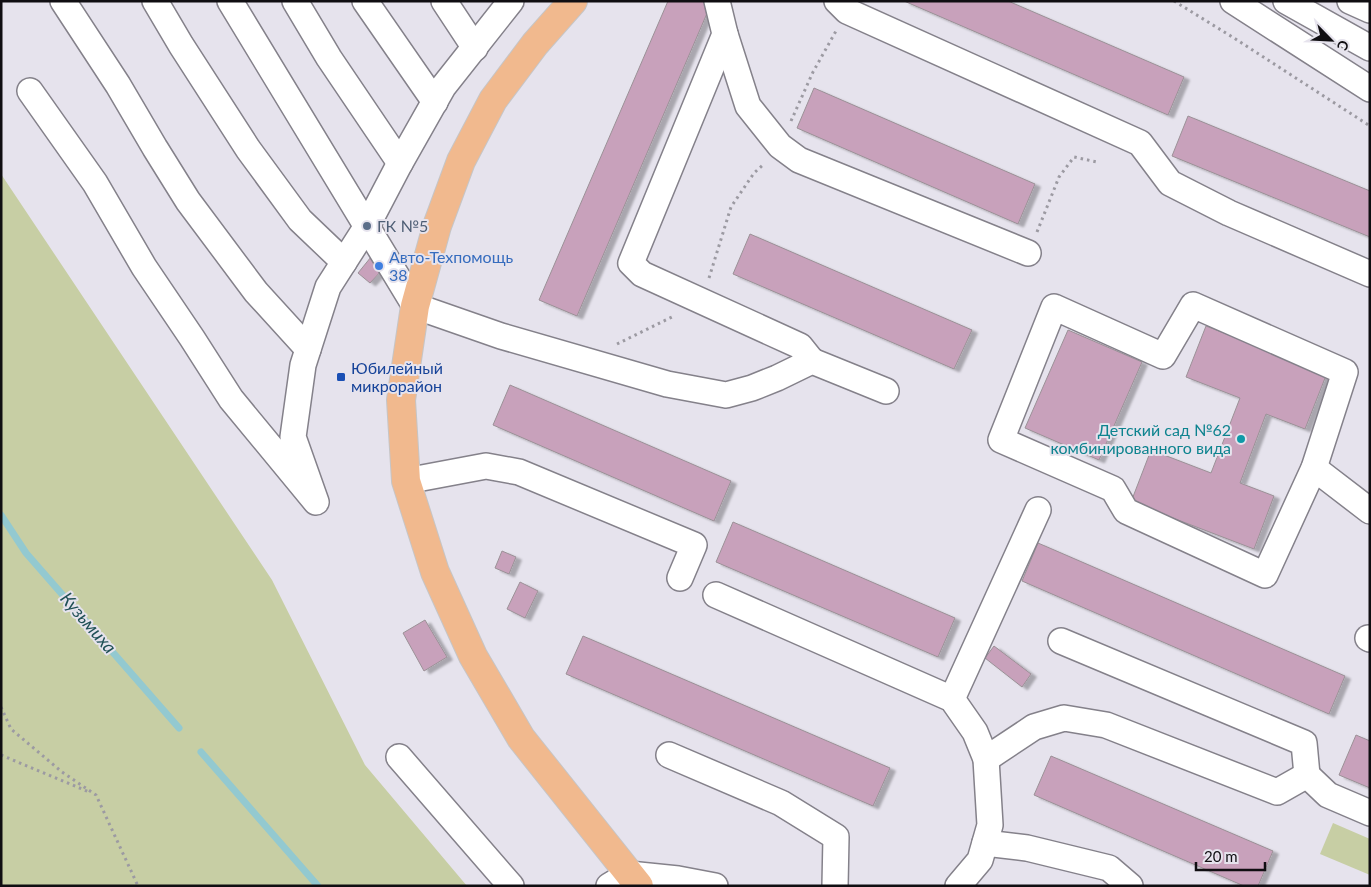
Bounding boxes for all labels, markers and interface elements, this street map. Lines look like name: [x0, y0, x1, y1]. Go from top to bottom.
north arrow: [1306, 15, 1356, 65]
text: С: [1333, 38, 1353, 54]
place label: ГК №5: [377, 216, 428, 235]
marker: ГК №5: [361, 220, 373, 232]
place label: Авто-Техпомощь 38: [389, 247, 513, 284]
marker: Авто-Техпомощь 38: [373, 260, 385, 272]
place label: Юбилейный микрорайон: [351, 358, 443, 395]
marker: Юбилейный микрорайон: [335, 371, 347, 383]
place label: Детский сад №62 комбинированного вида: [1050, 420, 1231, 457]
marker: Детский сад №62 комбинированного вида: [1235, 433, 1247, 445]
water label: Кузьмиха: [56, 587, 121, 658]
scale bar: [1196, 840, 1265, 872]
text: 20 m: [1204, 847, 1238, 865]

